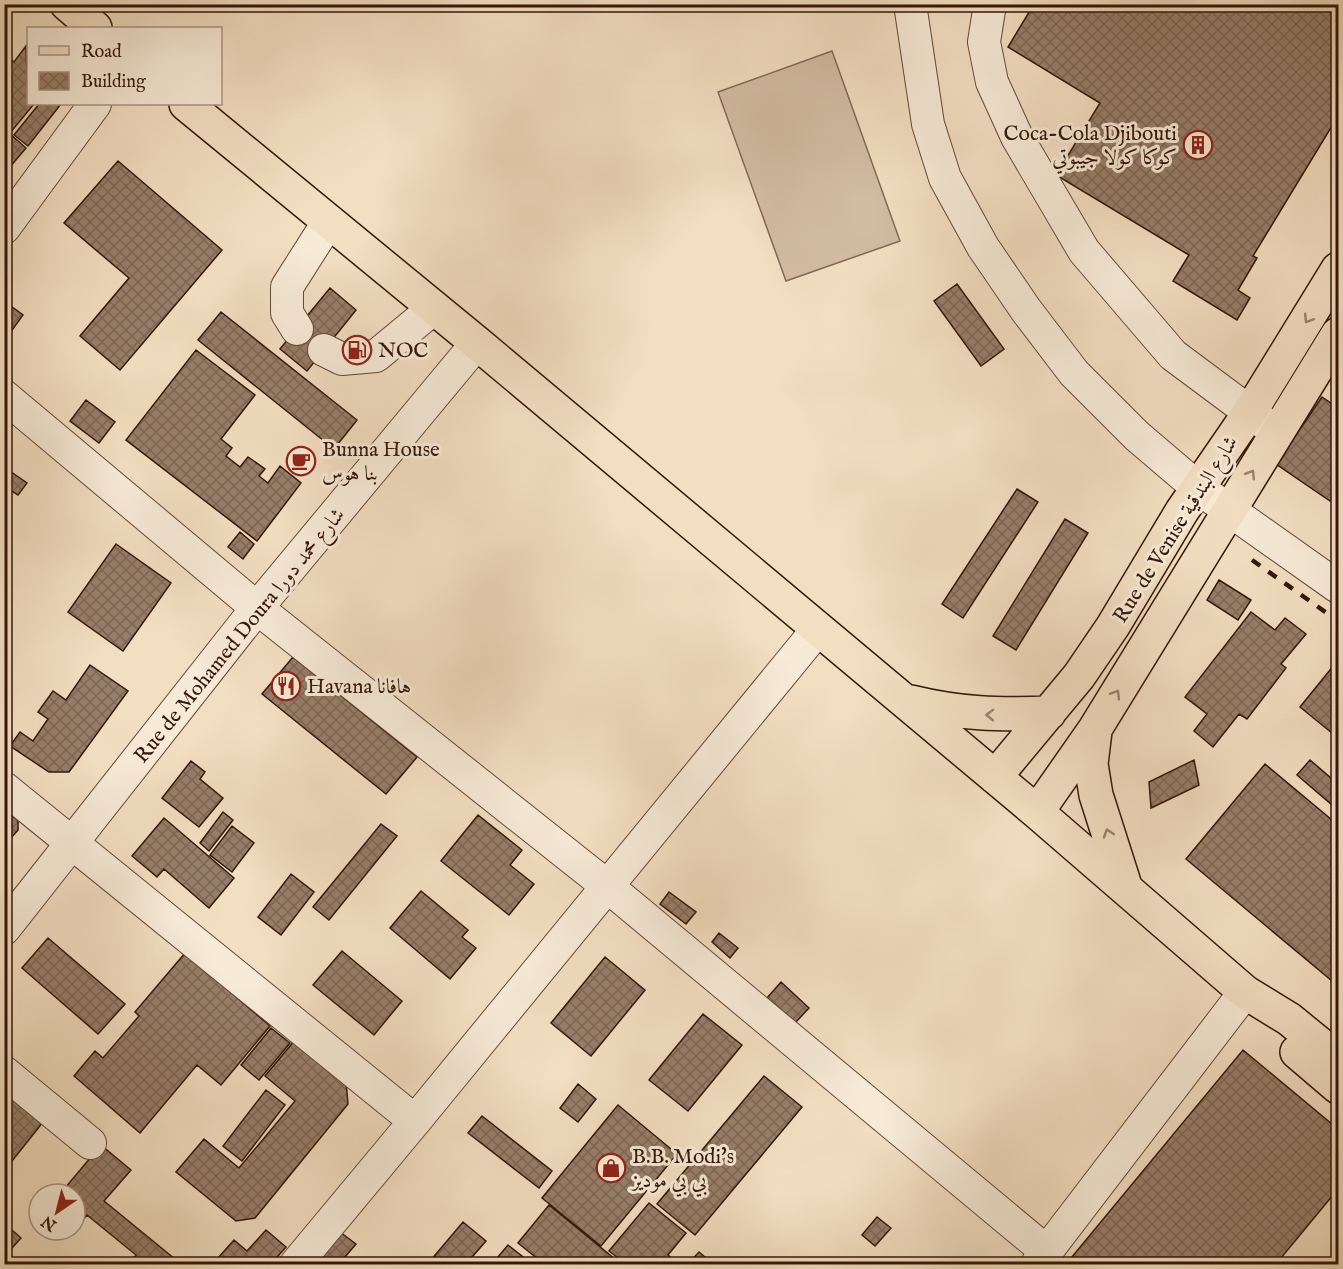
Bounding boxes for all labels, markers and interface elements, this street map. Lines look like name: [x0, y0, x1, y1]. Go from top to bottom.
legend: [27, 27, 222, 105]
text: Road: [81, 41, 122, 64]
text: Building: [81, 71, 146, 94]
place label: Coca-Cola Djibouti كوكا كولا جيبوتي: [1004, 121, 1177, 174]
building icon: Coca-Cola Djibouti كوكا كولا جيبوتي: [1182, 129, 1214, 161]
one-way arrow: [1303, 313, 1315, 323]
fuel station icon: NOC: [341, 334, 373, 366]
place label: NOC: [378, 338, 428, 365]
street label: Rue de Venise شارع البندقية: [1108, 431, 1247, 630]
place label: Bunna House بنا هوس: [322, 437, 440, 488]
cafe icon: Bunna House بنا هوس: [285, 445, 317, 477]
one-way arrow: [1244, 470, 1256, 480]
street label: Rue de Mohamed Doura شارع محمد دورا: [129, 503, 354, 771]
restaurant icon: Havana هافانا: [270, 670, 302, 702]
place label: Havana هافانا: [307, 674, 411, 701]
one-way arrow: [1109, 690, 1121, 700]
one-way arrow: [986, 709, 995, 721]
one-way arrow: [1103, 828, 1116, 839]
place label: B.B. Modi's بي بي موديز: [630, 1144, 734, 1197]
shop icon: B.B. Modi's بي بي موديز: [595, 1152, 627, 1184]
north arrow: [27, 1182, 87, 1242]
text: N: [38, 1210, 62, 1235]

